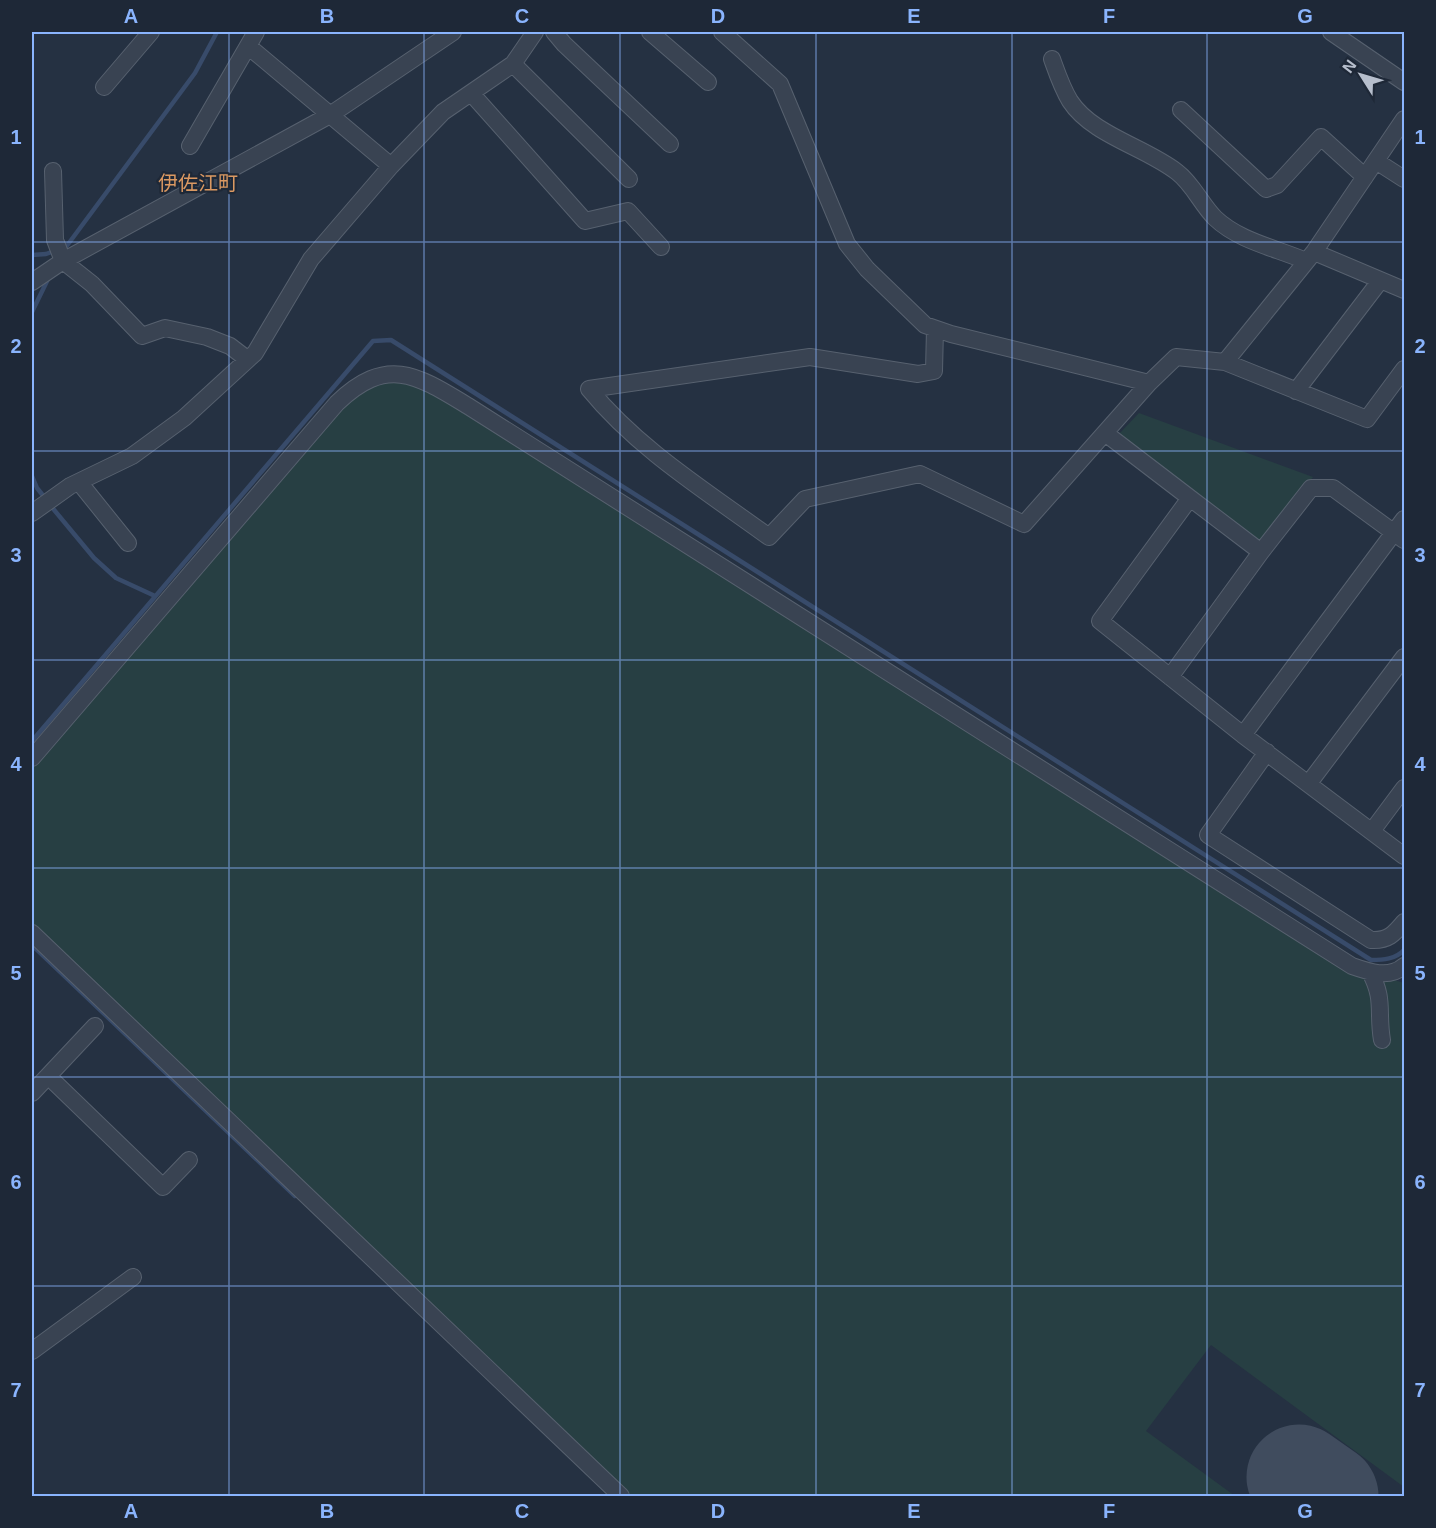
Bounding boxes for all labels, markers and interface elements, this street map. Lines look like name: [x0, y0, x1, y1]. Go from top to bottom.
text: A: [124, 5, 138, 27]
text: B: [320, 5, 334, 27]
text: C: [515, 5, 529, 27]
text: D: [711, 5, 725, 27]
text: E: [907, 5, 921, 27]
text: F: [1103, 5, 1115, 27]
text: G: [1297, 5, 1313, 27]
north arrow: [1331, 45, 1391, 105]
text: N: [1339, 57, 1360, 76]
text: 1: [10, 126, 22, 148]
text: 1: [1414, 126, 1426, 148]
district label: 伊佐江町: [158, 172, 238, 194]
text: 2: [10, 335, 22, 357]
text: 2: [1414, 335, 1426, 357]
text: 3: [10, 544, 22, 566]
text: 3: [1414, 544, 1426, 566]
text: 4: [10, 753, 22, 775]
text: 4: [1414, 753, 1426, 775]
text: 5: [10, 962, 22, 984]
text: 5: [1414, 962, 1426, 984]
text: 6: [10, 1171, 22, 1193]
text: 6: [1414, 1171, 1426, 1193]
text: 7: [10, 1379, 22, 1401]
text: 7: [1414, 1379, 1426, 1401]
text: A: [124, 1500, 138, 1522]
text: B: [320, 1500, 334, 1522]
text: C: [515, 1500, 529, 1522]
text: D: [711, 1500, 725, 1522]
text: E: [907, 1500, 921, 1522]
text: F: [1103, 1500, 1115, 1522]
text: G: [1297, 1500, 1313, 1522]

